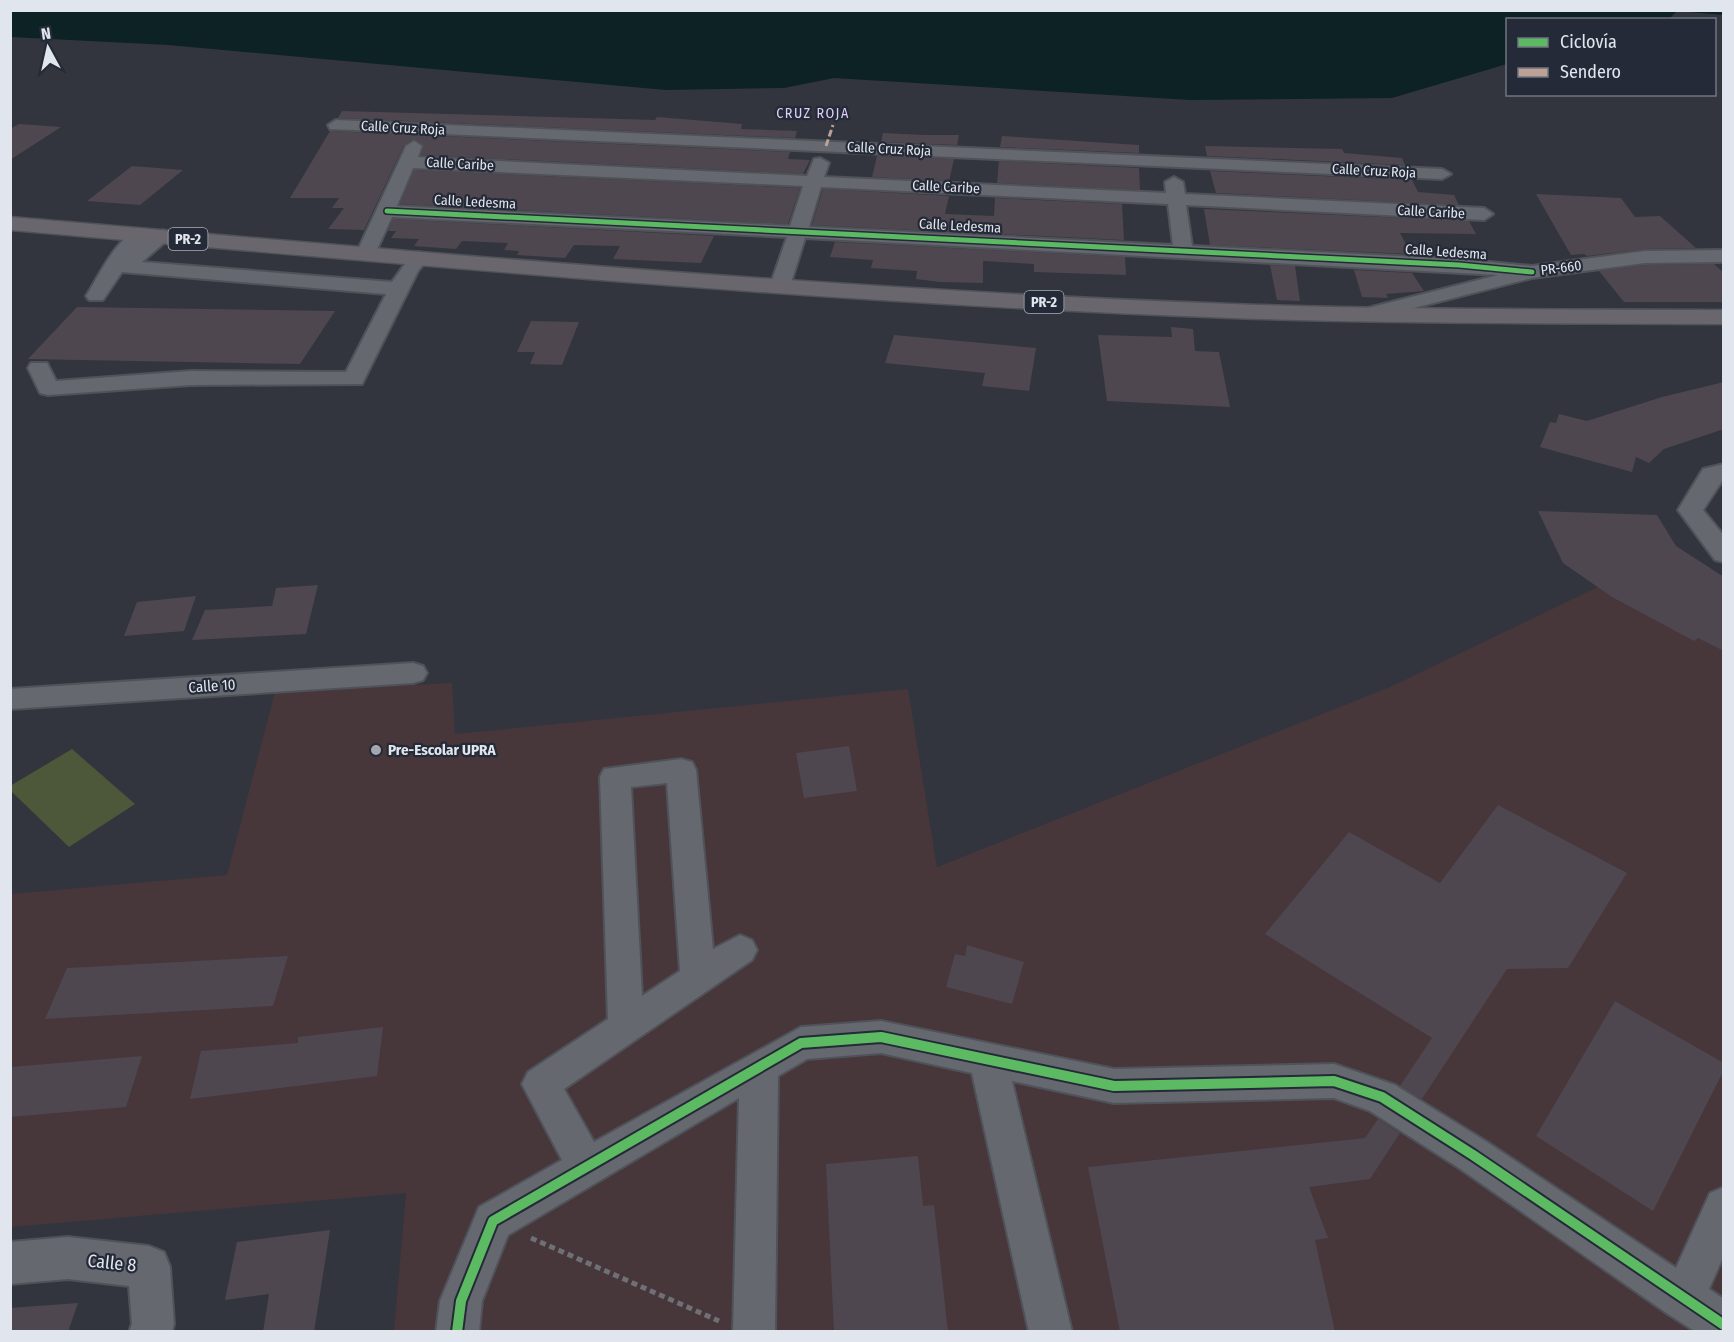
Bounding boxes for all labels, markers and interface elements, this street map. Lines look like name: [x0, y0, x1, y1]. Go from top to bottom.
north arrow: [18, 18, 78, 78]
legend: [1506, 18, 1716, 96]
text: N: [40, 24, 52, 44]
text: Ciclovía: [1560, 31, 1617, 53]
text: Sendero: [1560, 61, 1621, 83]
district label: CRUZ ROJA: [776, 105, 850, 122]
street label: Calle Cruz Roja: [360, 117, 446, 139]
street label: Calle Cruz Roja: [846, 138, 932, 160]
street label: Calle Caribe: [426, 154, 494, 174]
street label: Calle Cruz Roja: [1331, 160, 1417, 182]
street label: Calle Caribe: [912, 177, 980, 197]
street label: Calle Ledesma: [434, 191, 517, 213]
street label: Calle Caribe: [1397, 202, 1465, 222]
street label: Calle Ledesma: [919, 215, 1002, 237]
road number: PR-2: [168, 228, 207, 250]
street label: Calle Ledesma: [1404, 241, 1488, 263]
street label: PR-660: [1540, 257, 1582, 279]
road number: PR-2: [1024, 291, 1064, 313]
street label: Calle 10: [188, 675, 236, 697]
place label: Pre-Escolar UPRA: [388, 741, 496, 759]
marker: Pre-Escolar UPRA: [369, 743, 383, 757]
street label: Calle 8: [86, 1249, 138, 1277]

